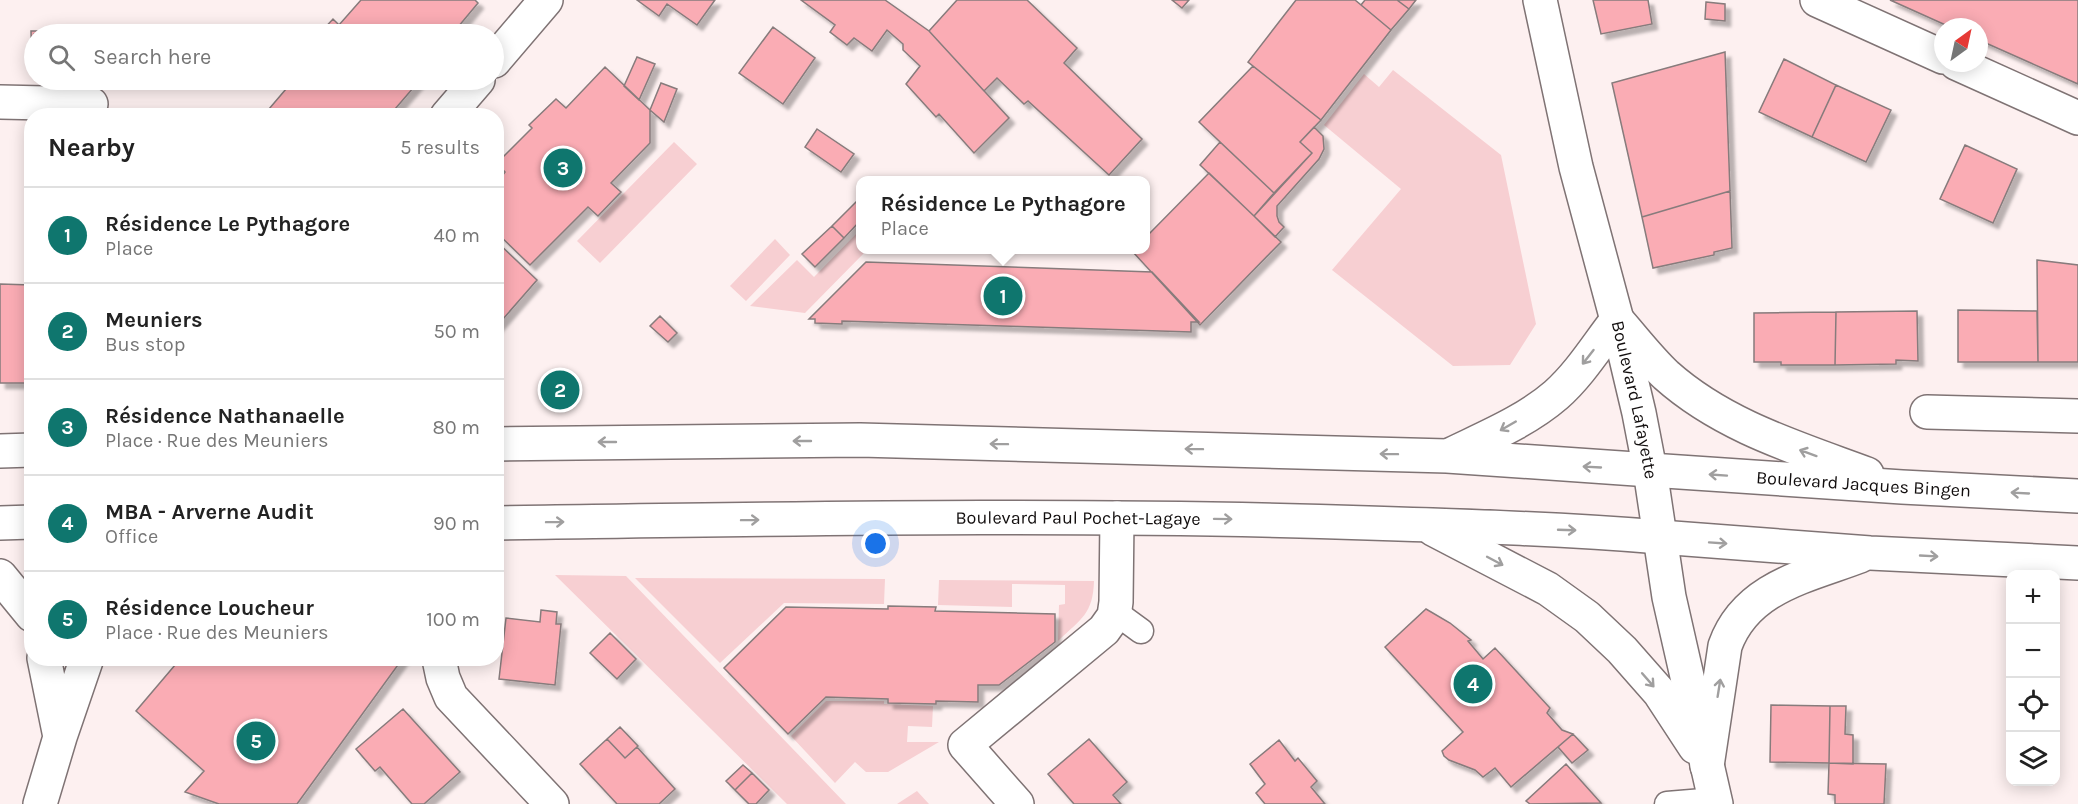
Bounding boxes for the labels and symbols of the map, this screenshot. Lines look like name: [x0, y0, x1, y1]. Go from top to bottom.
north arrow: [1934, 18, 1988, 72]
pin: 3: [544, 146, 582, 190]
pin: 1: [984, 274, 1022, 318]
street label: Boulevard Lafayette: [1607, 318, 1662, 480]
one-way arrow: [1581, 349, 1594, 365]
pin: 2: [540, 368, 580, 412]
one-way arrow: [1500, 420, 1517, 432]
one-way arrow: [792, 435, 812, 447]
one-way arrow: [597, 436, 617, 448]
one-way arrow: [989, 438, 1009, 450]
one-way arrow: [1184, 443, 1204, 455]
one-way arrow: [1799, 446, 1818, 457]
one-way arrow: [1379, 448, 1399, 460]
one-way arrow: [1582, 461, 1602, 472]
street label: Boulevard Jacques Bingen: [1755, 466, 1972, 502]
one-way arrow: [1709, 469, 1729, 480]
one-way arrow: [2010, 488, 2030, 499]
street label: Boulevard Paul Pochet-Lagaye: [955, 507, 1201, 530]
one-way arrow: [1213, 513, 1233, 525]
one-way arrow: [739, 514, 759, 526]
one-way arrow: [544, 516, 564, 528]
one-way arrow: [1557, 525, 1577, 536]
your location: [861, 529, 890, 558]
one-way arrow: [1708, 537, 1728, 548]
one-way arrow: [1918, 550, 1938, 561]
one-way arrow: [1486, 556, 1504, 568]
pin: 4: [1454, 662, 1492, 706]
one-way arrow: [1641, 672, 1655, 687]
one-way arrow: [1714, 678, 1725, 698]
pin: 5: [236, 718, 276, 764]

